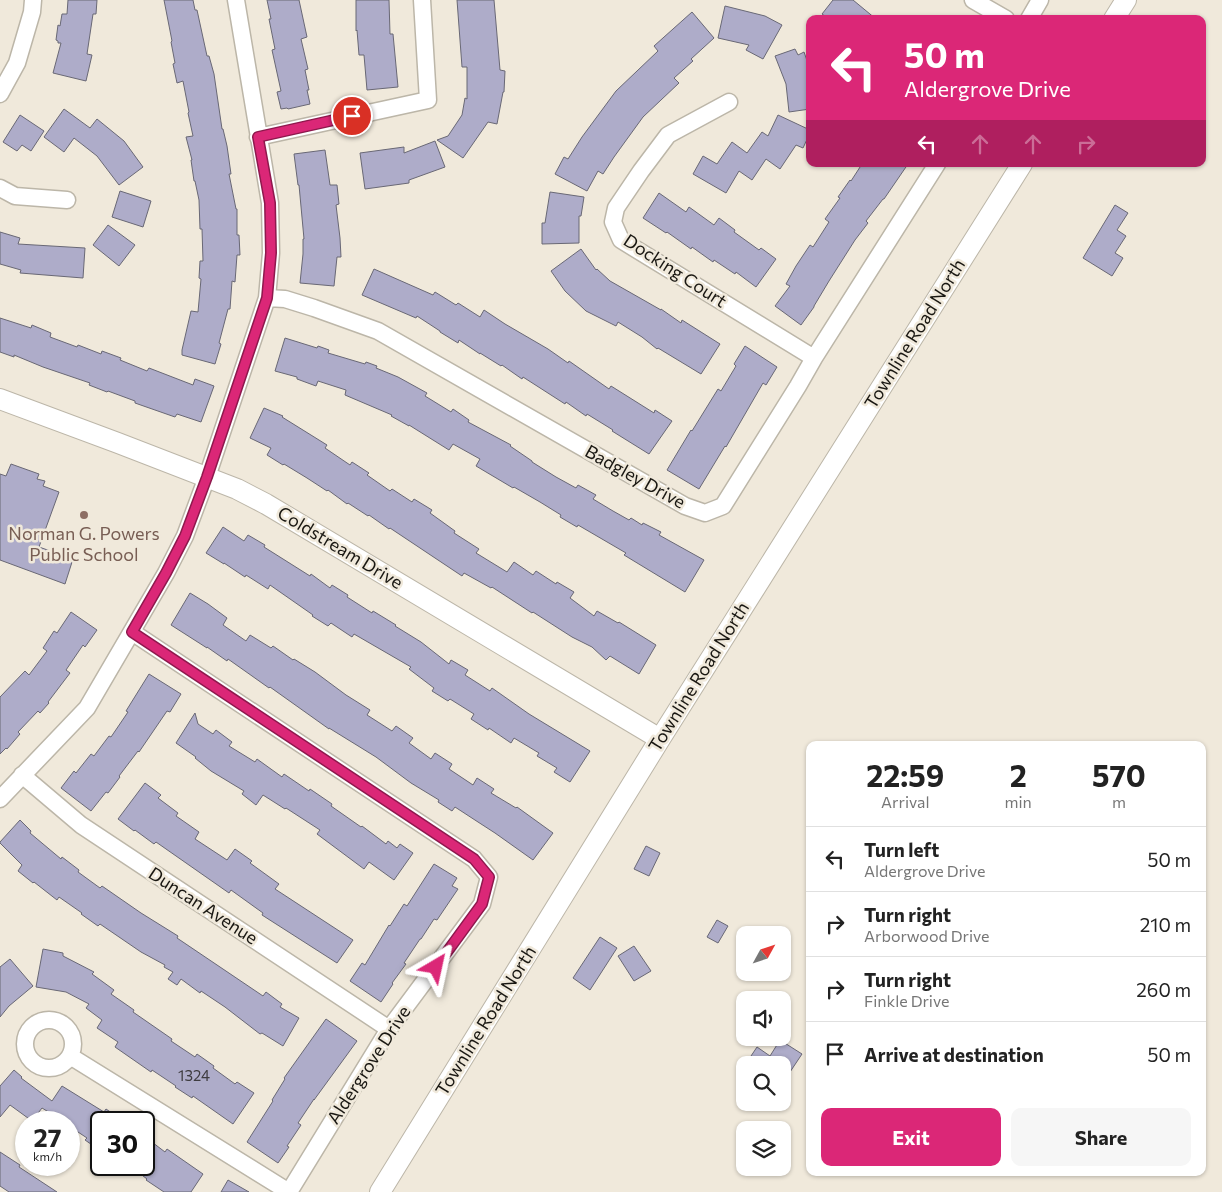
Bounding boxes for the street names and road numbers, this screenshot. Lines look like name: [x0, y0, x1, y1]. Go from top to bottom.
street label: Docking Court: [620, 229, 731, 312]
street label: Townline Road North: [859, 255, 969, 412]
street label: Badgley Drive: [581, 440, 689, 513]
street label: Coldstream Drive: [274, 501, 407, 593]
street label: Townline Road North: [643, 598, 753, 755]
street label: Duncan Avenue: [145, 862, 262, 949]
street label: Townline Road North: [430, 942, 540, 1099]
street label: Aldergrove Drive: [322, 1001, 415, 1128]

